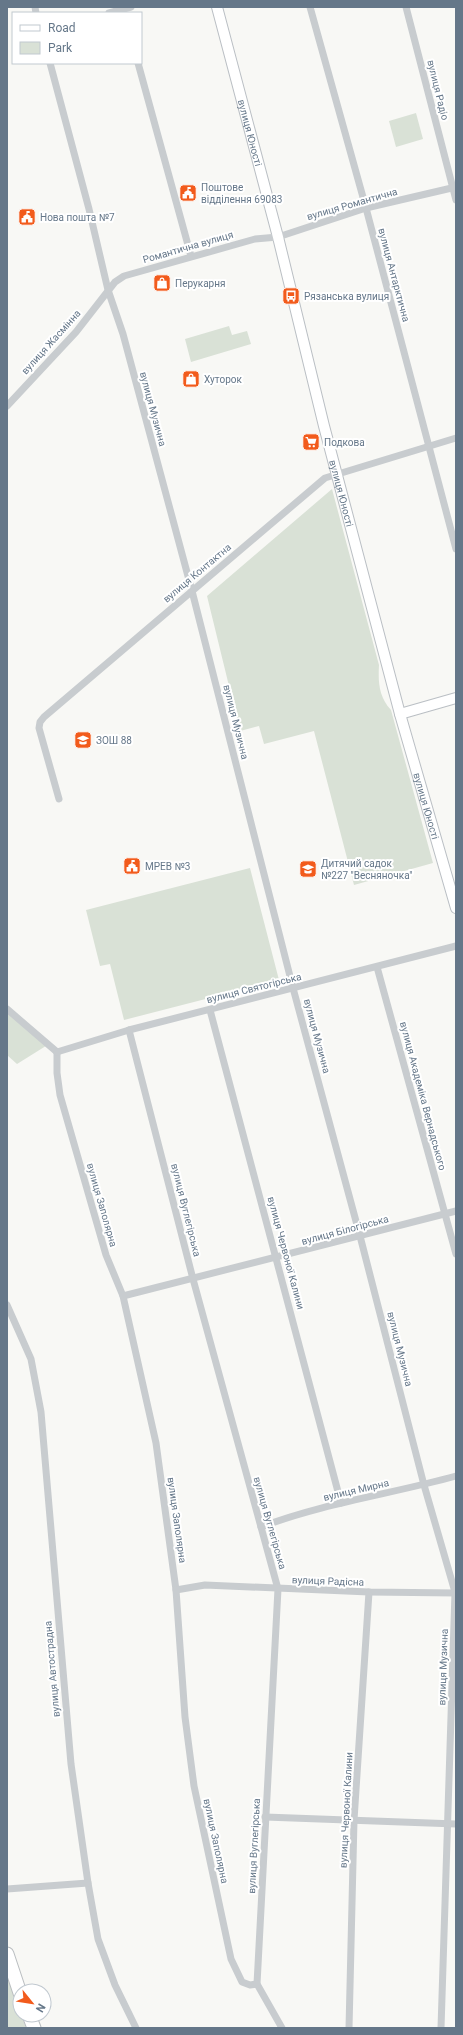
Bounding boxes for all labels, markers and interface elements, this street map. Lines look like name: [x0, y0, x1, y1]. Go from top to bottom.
legend: [12, 12, 142, 64]
text: Road: [48, 21, 76, 35]
text: Park: [48, 41, 73, 55]
street label: вулиця Радіо: [425, 59, 451, 121]
street label: вулиця Юності: [236, 98, 264, 167]
place label: Поштове відділення 69083: [201, 182, 282, 205]
public building icon: Поштове відділення 69083: [178, 183, 198, 203]
street label: вулиця Романтична: [306, 186, 398, 222]
public building icon: Нова пошта №7: [17, 207, 37, 227]
place label: Нова пошта №7: [40, 212, 115, 223]
street label: вулиця Антарктична: [376, 227, 412, 323]
street label: Романтична вулиця: [142, 229, 234, 265]
shop icon: Перукарня: [152, 273, 172, 293]
place label: Перукарня: [175, 278, 225, 289]
bus stop icon: Рязанська вулиця: [281, 286, 301, 306]
place label: Рязанська вулиця: [304, 291, 389, 302]
street label: вулиця Жасмінна: [19, 308, 83, 376]
shop icon: Хуторок: [181, 369, 201, 389]
street label: вулиця Музична: [138, 371, 168, 447]
place label: Хуторок: [204, 374, 242, 385]
supermarket icon: Подкова: [301, 432, 321, 452]
place label: Подкова: [324, 437, 365, 448]
street label: вулиця Юності: [328, 459, 356, 528]
street label: вулиця Контактна: [161, 541, 233, 605]
street label: вулиця Музична: [221, 683, 251, 761]
school or university icon: ЗОШ 88: [73, 730, 93, 750]
place label: ЗОШ 88: [96, 735, 132, 746]
street label: вулиця Юності: [412, 771, 441, 840]
public building icon: МРЕВ №3: [122, 856, 142, 876]
place label: Дитячий садок №227 "Весняночка": [321, 858, 412, 881]
school or university icon: Дитячий садок №227 "Весняночка": [298, 859, 318, 879]
place label: МРЕВ №3: [145, 861, 190, 872]
street label: вулиця Святогірська: [205, 971, 303, 1005]
street label: вулиця Музична: [302, 998, 332, 1074]
street label: вулиця Академіка Вернадського: [398, 1020, 448, 1172]
street label: вулиця Заполярна: [85, 1162, 119, 1248]
street label: вулиця Вуглегірська: [169, 1162, 203, 1258]
street label: вулиця Червоної Калини: [266, 1195, 306, 1311]
street label: вулиця Білогірська: [300, 1213, 390, 1247]
street label: вулиця Музична: [385, 1310, 415, 1388]
street label: вулиця Заполярна: [166, 1476, 188, 1564]
street label: вулиця Вуглегірська: [252, 1476, 288, 1570]
street label: вулиця Мирна: [322, 1477, 390, 1503]
street label: вулиця Радісна: [292, 1574, 364, 1588]
street label: вулиця Автострадна: [42, 1620, 62, 1718]
street label: вулиця Музична: [436, 1628, 450, 1706]
street label: вулиця Червоної Калини: [337, 1751, 355, 1868]
street label: вулиця Заполярна: [202, 1798, 230, 1884]
street label: вулиця Вуглегірська: [246, 1798, 262, 1894]
north arrow: [12, 1983, 52, 2023]
text: N: [33, 2001, 48, 2015]

